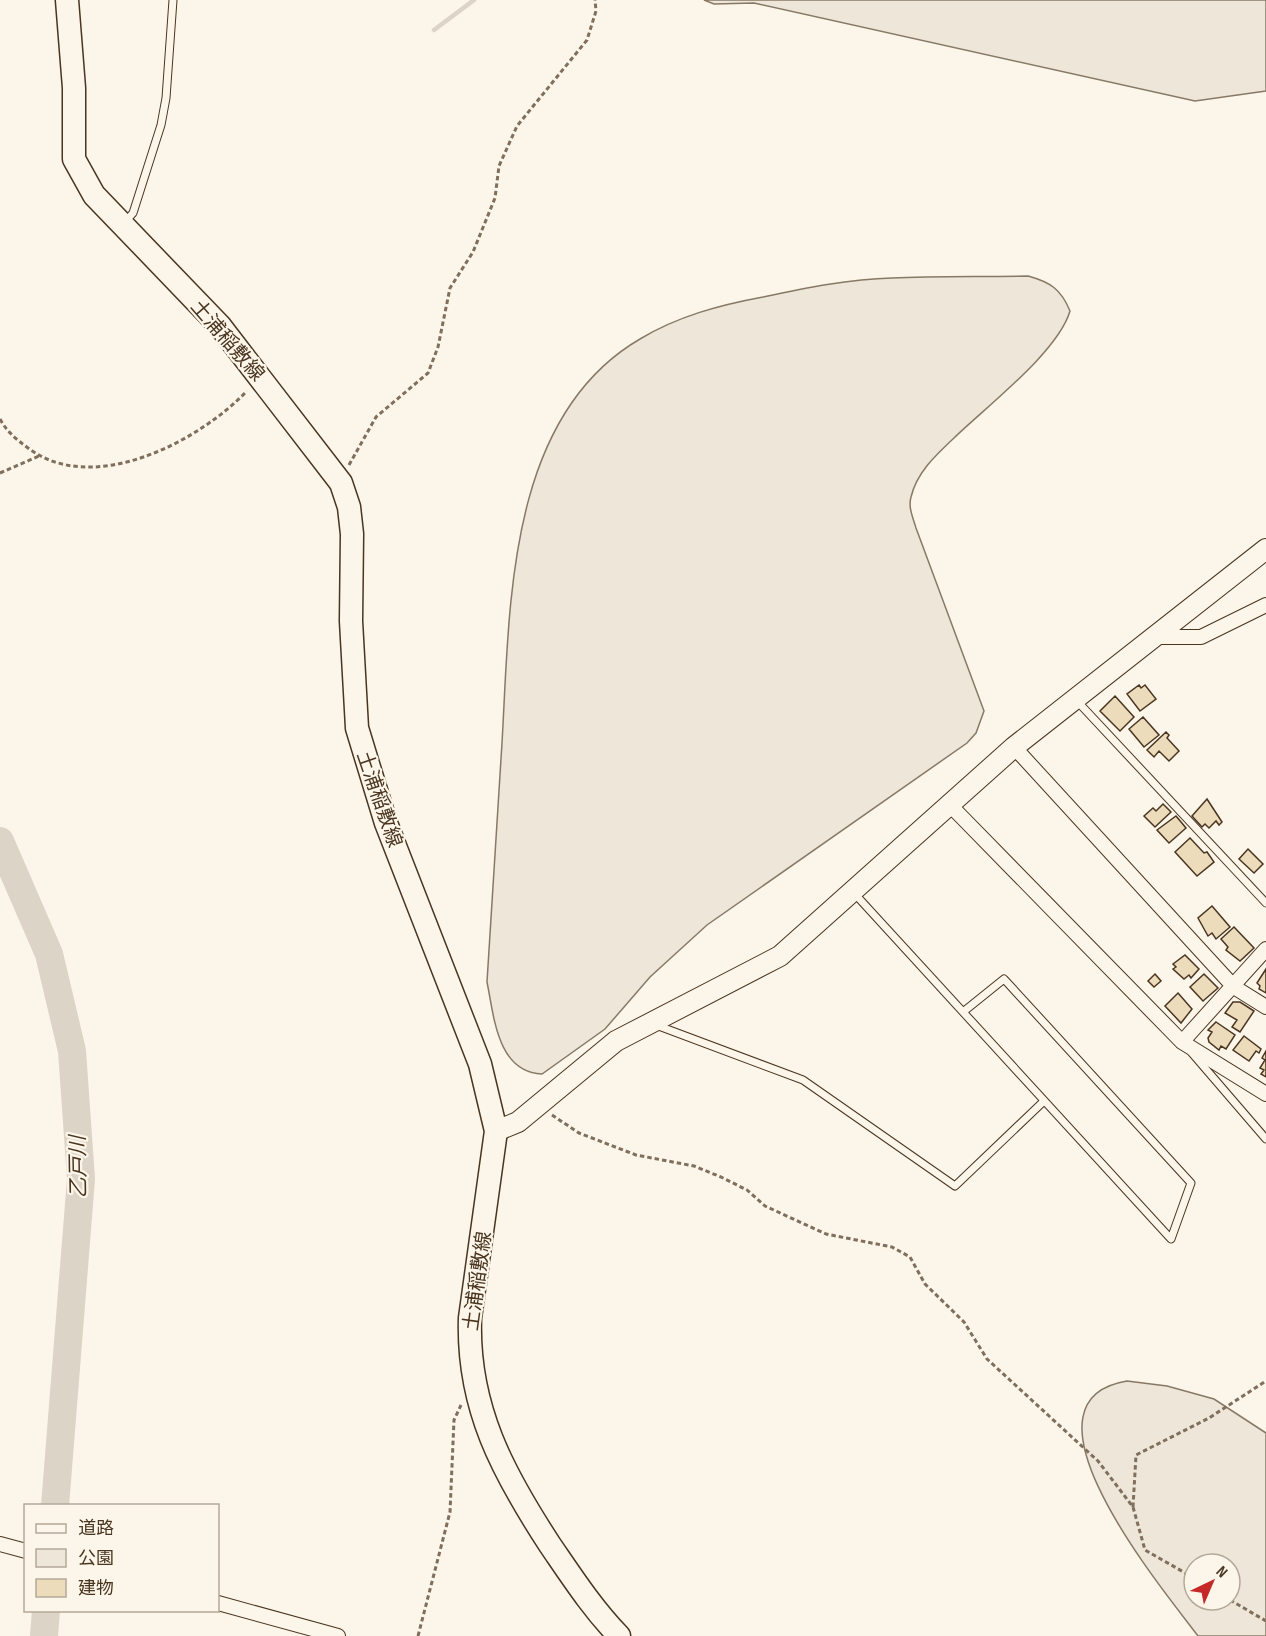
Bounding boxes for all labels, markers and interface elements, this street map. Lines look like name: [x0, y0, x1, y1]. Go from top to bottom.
street label: 土浦稲敷線: [185, 295, 269, 386]
street label: 土浦稲敷線: [351, 748, 407, 851]
water label: 乙戸川: [65, 1133, 92, 1199]
street label: 土浦稲敷線: [459, 1230, 497, 1332]
legend: [24, 1504, 219, 1612]
text: 道路: [78, 1518, 114, 1539]
text: 公園: [78, 1548, 114, 1569]
north arrow: [1182, 1552, 1242, 1612]
text: N: [1212, 1562, 1231, 1582]
text: 建物: [78, 1578, 114, 1599]

